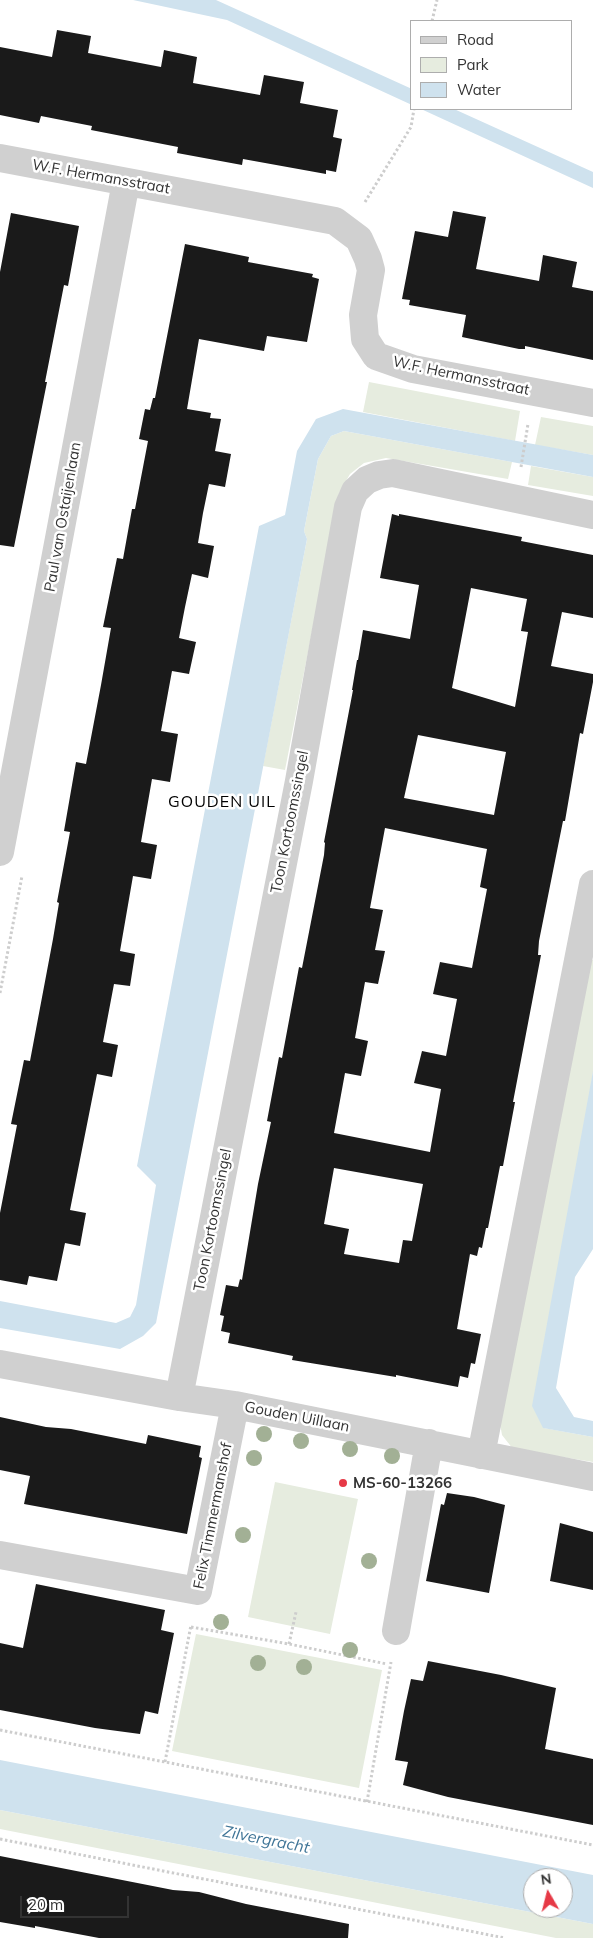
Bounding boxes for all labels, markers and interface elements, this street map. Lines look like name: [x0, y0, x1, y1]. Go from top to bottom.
legend: [410, 20, 573, 110]
text: Road: [457, 30, 494, 49]
text: Park: [457, 55, 489, 74]
text: Water: [457, 80, 501, 99]
street label: W.F. Hermansstraat: [31, 156, 171, 198]
street label: W.F. Hermansstraat: [391, 353, 531, 399]
street label: Paul van Ostaijenlaan: [41, 441, 85, 593]
street label: Toon Kortoomssingel: [267, 749, 313, 895]
district label: GOUDEN UIL: [167, 792, 277, 812]
street label: Toon Kortoomssingel: [190, 1147, 236, 1293]
street label: Gouden Uillaan: [243, 1398, 351, 1436]
street label: Felix Timmermanshof: [190, 1441, 236, 1591]
place label: MS-60-13266: [353, 1474, 452, 1492]
marker: MS-60-13266: [337, 1477, 349, 1489]
water label: Zilvergracht: [221, 1822, 311, 1858]
north arrow: [523, 1868, 573, 1918]
text: N: [540, 1869, 553, 1889]
scale bar: [22, 1886, 131, 1918]
text: 20 m: [28, 1895, 63, 1914]

